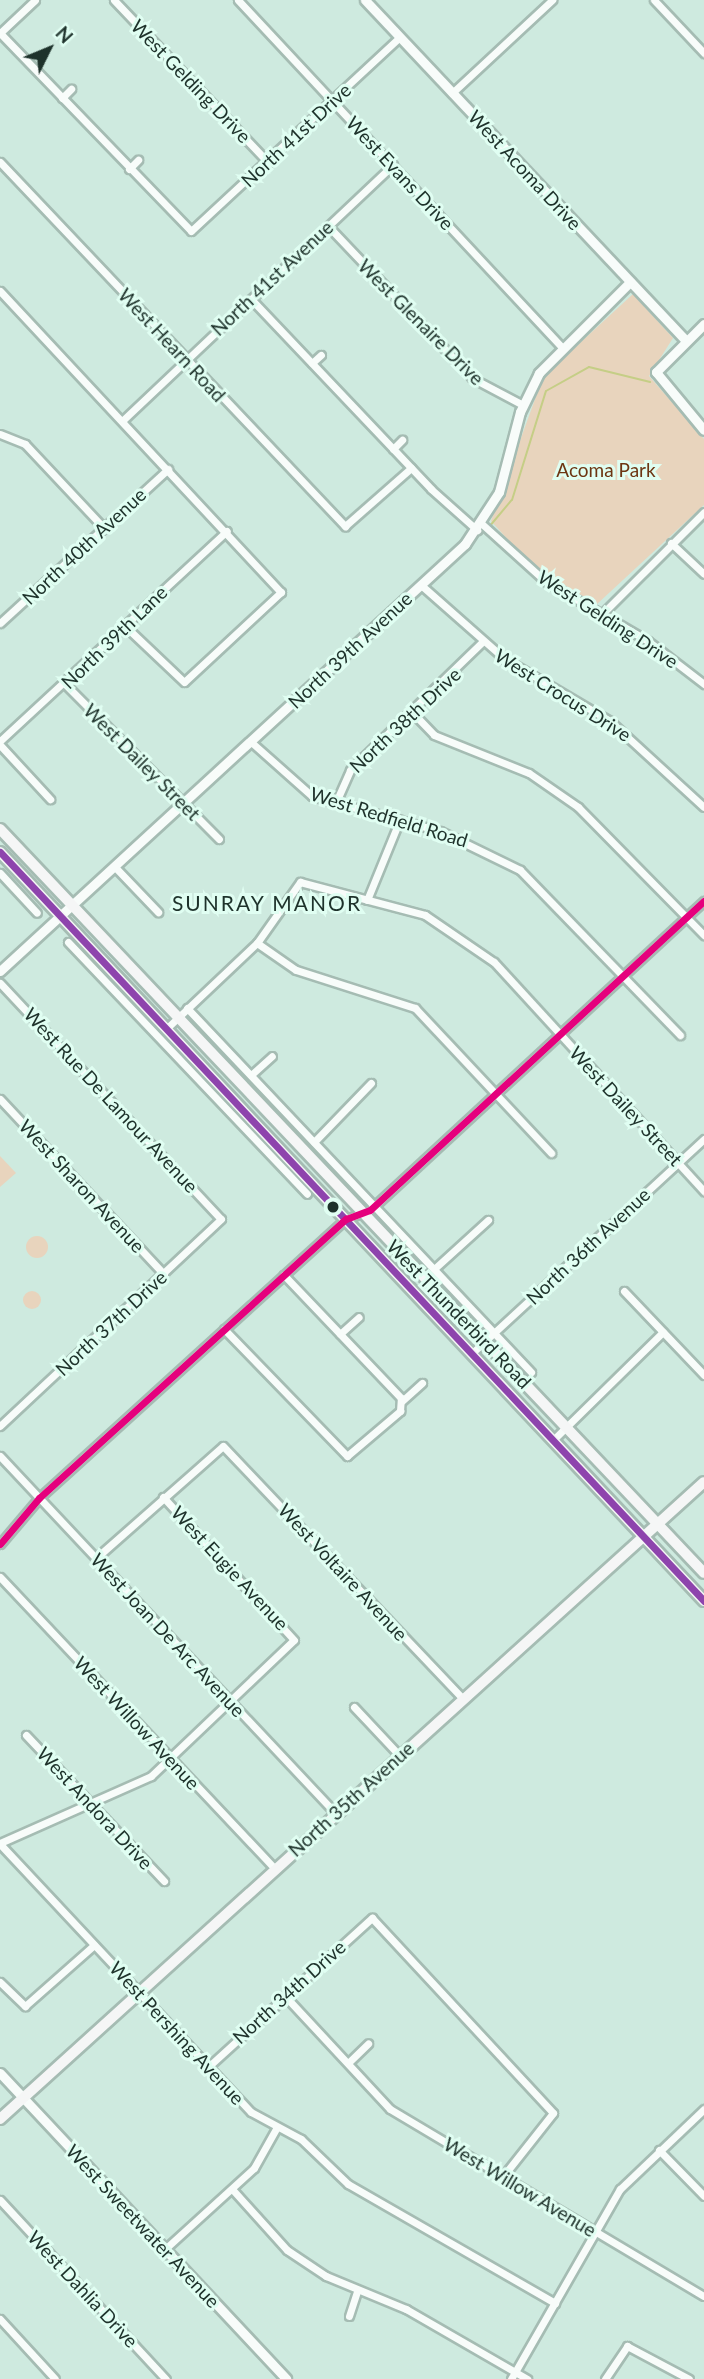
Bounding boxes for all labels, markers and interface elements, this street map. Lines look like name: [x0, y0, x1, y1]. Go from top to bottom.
north arrow: [14, 14, 84, 84]
street label: West Gelding Drive: [126, 15, 256, 147]
text: N: [51, 21, 78, 48]
street label: North 41st Drive: [237, 78, 355, 192]
street label: West Acoma Drive: [463, 105, 587, 235]
street label: West Evans Drive: [342, 111, 458, 235]
street label: North 41st Avenue: [206, 215, 338, 341]
street label: West Glenaire Drive: [353, 254, 489, 390]
street label: West Hearn Road: [114, 284, 230, 406]
park label: Acoma Park: [556, 459, 656, 481]
street label: North 40th Avenue: [17, 483, 151, 609]
street label: West Gelding Drive: [534, 565, 682, 673]
street label: North 39th Lane: [56, 581, 172, 693]
street label: North 39th Avenue: [283, 587, 417, 713]
street label: West Crocus Drive: [491, 644, 635, 746]
street label: North 38th Drive: [345, 663, 465, 777]
street label: West Dailey Street: [79, 699, 205, 825]
street label: West Redfield Road: [307, 782, 471, 852]
district label: SUNRAY MANOR: [173, 890, 361, 916]
street label: West Rue De Lamour Avenue: [19, 1002, 203, 1198]
street label: West Dailey Street: [565, 1041, 687, 1171]
street label: West Sharon Avenue: [14, 1114, 150, 1258]
street label: North 36th Avenue: [521, 1183, 655, 1309]
unlabelled marker: [326, 1200, 340, 1214]
street label: West Thunderbird Road: [382, 1235, 536, 1393]
street label: North 37th Drive: [51, 1266, 171, 1380]
street label: West Voltaire Avenue: [273, 1498, 413, 1646]
street label: West Eugie Avenue: [166, 1501, 294, 1635]
street label: West Joan De Arc Avenue: [86, 1548, 250, 1722]
street label: West Willow Avenue: [69, 1651, 205, 1795]
street label: North 35th Avenue: [283, 1737, 419, 1861]
street label: West Andora Drive: [32, 1742, 158, 1874]
street label: North 34th Drive: [228, 1935, 350, 2049]
street label: West Pershing Avenue: [105, 1956, 249, 2110]
street label: West Willow Avenue: [439, 2132, 601, 2242]
street label: West Sweetwater Avenue: [61, 2139, 225, 2313]
street label: West Dahlia Drive: [23, 2226, 143, 2352]

